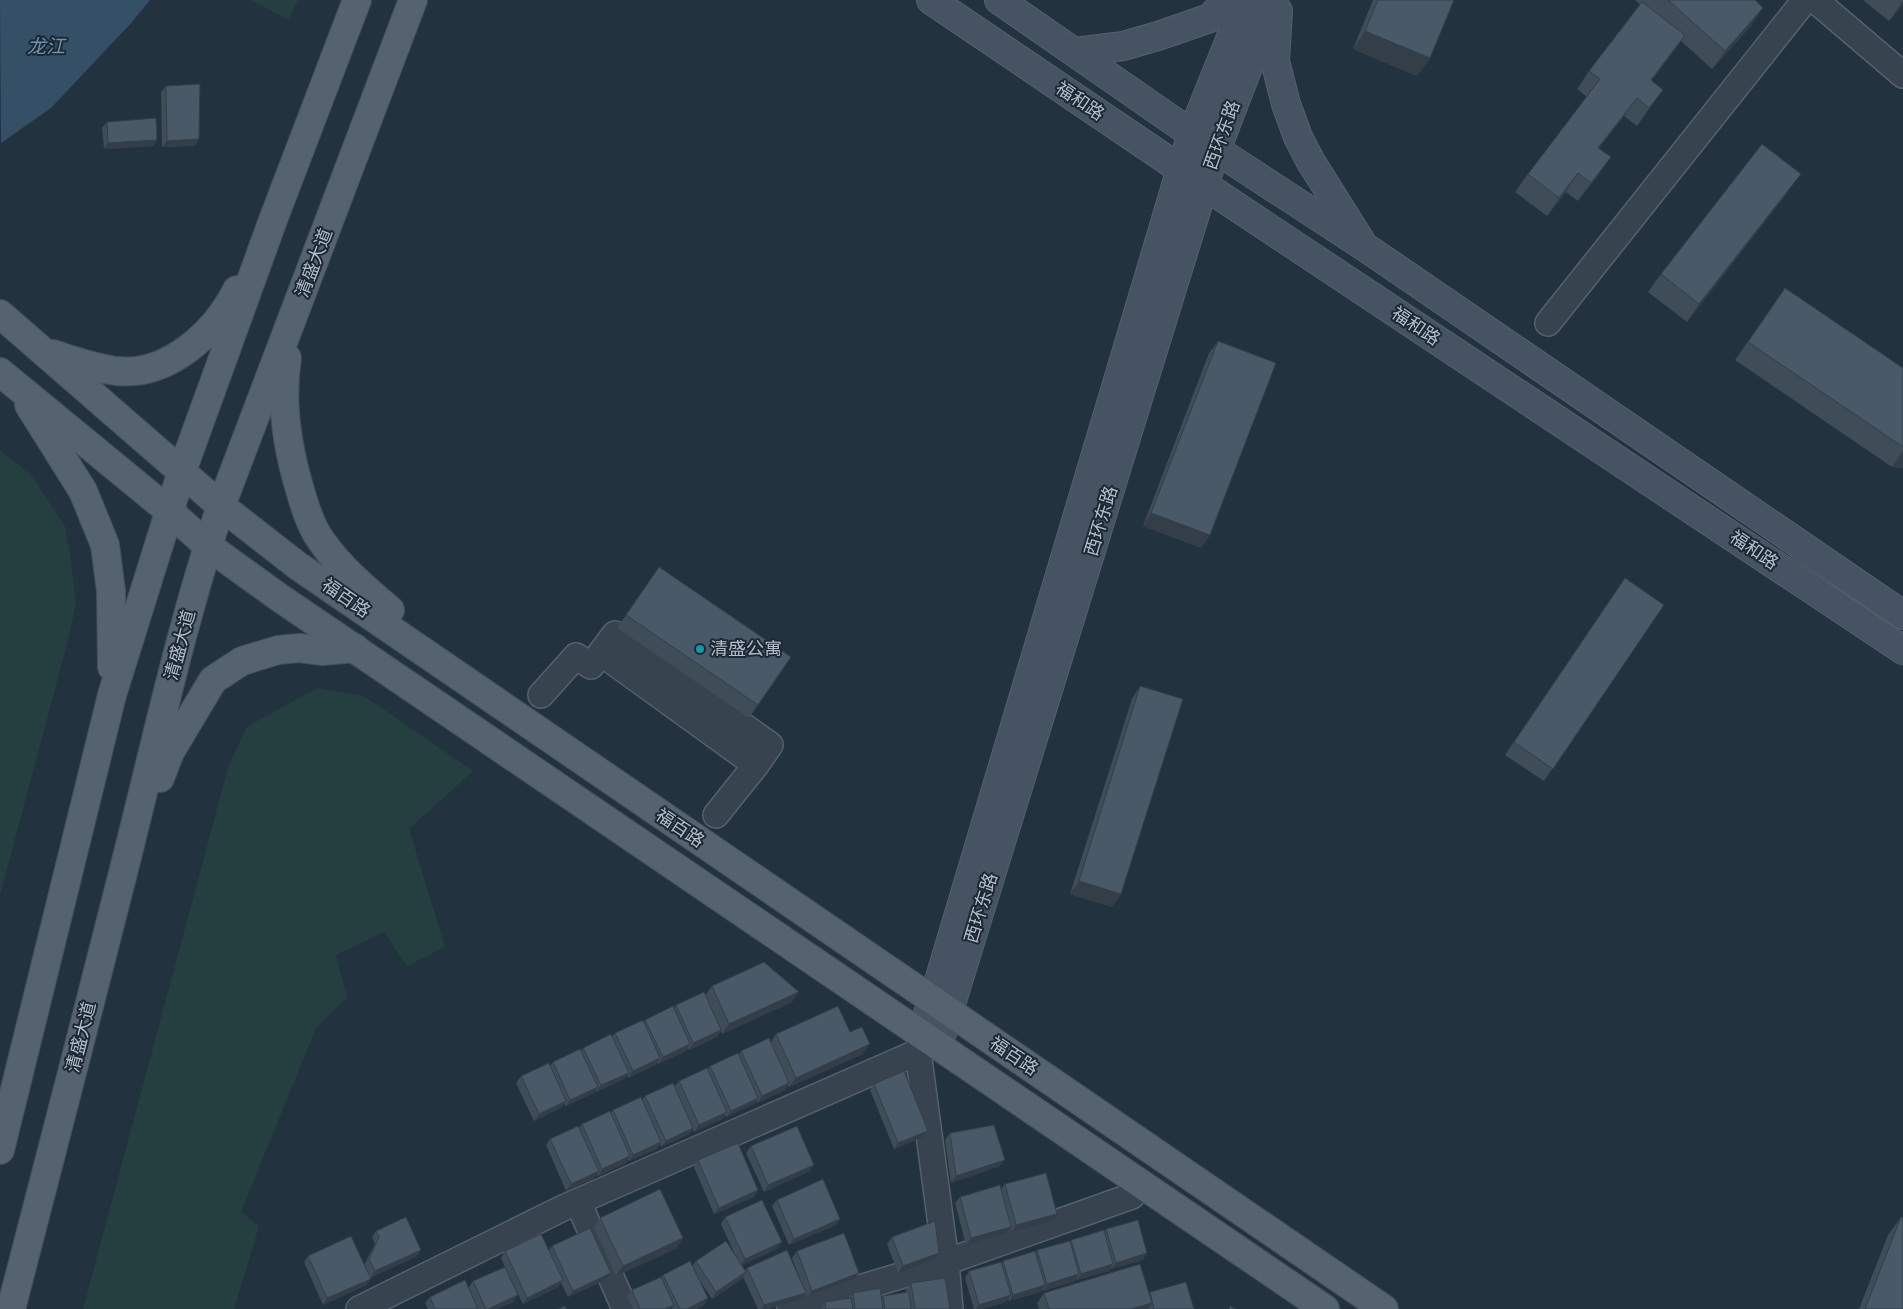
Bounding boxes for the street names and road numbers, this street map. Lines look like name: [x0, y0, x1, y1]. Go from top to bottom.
street label: 福和路: [1050, 75, 1110, 127]
street label: 西环东路: [1197, 97, 1247, 173]
street label: 清盛大道: [289, 225, 339, 301]
street label: 福和路: [1386, 300, 1446, 352]
street label: 西环东路: [1078, 483, 1124, 559]
street label: 福和路: [1724, 524, 1784, 576]
street label: 福百路: [316, 572, 376, 624]
street label: 清盛大道: [158, 607, 202, 683]
street label: 福百路: [650, 802, 710, 854]
street label: 西环东路: [958, 870, 1004, 946]
street label: 清盛大道: [60, 999, 102, 1075]
street label: 福百路: [984, 1030, 1044, 1082]

